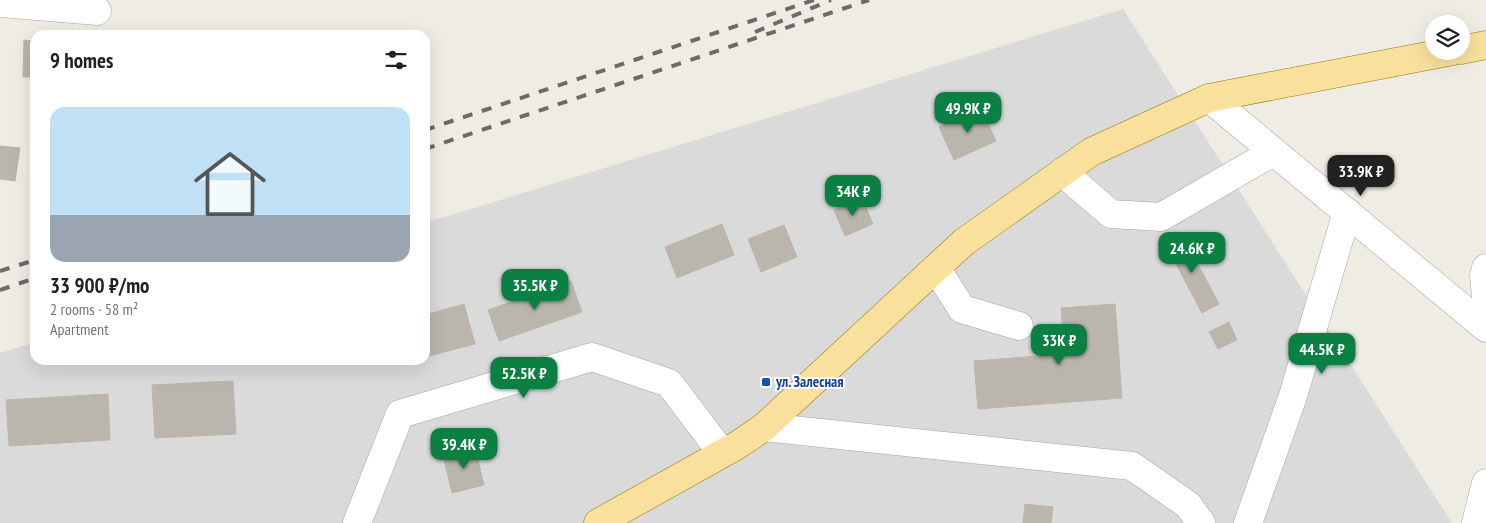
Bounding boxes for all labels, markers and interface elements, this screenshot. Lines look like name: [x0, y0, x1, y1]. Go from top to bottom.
map controls: [1425, 15, 1470, 60]
button: layers: [1425, 15, 1470, 60]
icon: filters: [382, 46, 410, 74]
text: 9 homes: [50, 47, 113, 74]
pin: 49.9K ₽: [922, 92, 1014, 134]
text: 49.9K ₽: [945, 98, 991, 118]
icon: home: [185, 139, 275, 229]
pin: 33.9K ₽: [1315, 154, 1407, 197]
text: 33.9K ₽: [1338, 161, 1384, 181]
pin: 34K ₽: [818, 174, 888, 217]
text: 34K ₽: [836, 181, 870, 201]
pin: 24.6K ₽: [1146, 232, 1238, 274]
text: 24.6K ₽: [1169, 238, 1215, 258]
pin: 35.5K ₽: [489, 268, 581, 311]
text: 33 900 ₽/mo: [50, 272, 149, 299]
text: 35.5K ₽: [512, 275, 558, 295]
text: 2 rooms · 58 m²: [50, 299, 138, 319]
text: Apartment: [50, 319, 109, 339]
pin: 33K ₽: [1024, 324, 1094, 366]
text: 33K ₽: [1042, 330, 1076, 350]
pin: 44.5K ₽: [1276, 332, 1368, 375]
text: 44.5K ₽: [1299, 339, 1345, 359]
pin: 52.5K ₽: [478, 356, 570, 399]
text: 52.5K ₽: [501, 363, 547, 383]
place label: ул. Залесная: [775, 372, 844, 391]
marker: ул. Залесная: [760, 376, 772, 388]
pin: 39.4K ₽: [418, 428, 510, 470]
text: 39.4K ₽: [441, 434, 487, 454]

